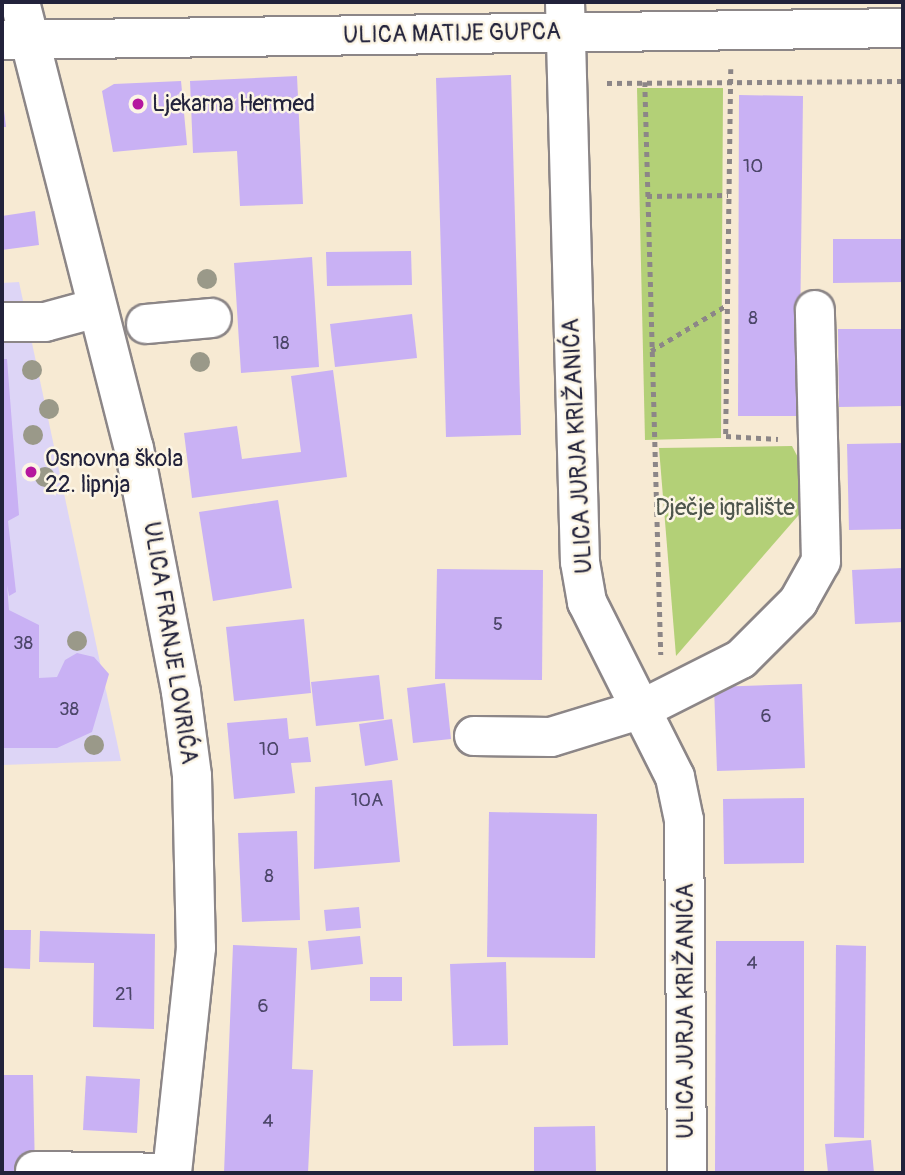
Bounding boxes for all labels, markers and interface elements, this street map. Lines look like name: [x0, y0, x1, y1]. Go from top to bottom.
street label: ULICA MATIJE GUPCA: [343, 18, 561, 50]
place label: Ljekarna Hermed: [152, 90, 315, 118]
marker: Ljekarna Hermed: [130, 96, 146, 112]
house number: 10: [743, 156, 763, 178]
house number: 8: [748, 308, 758, 330]
street label: ULICA JURJA KRIŽANIĆA: [558, 318, 598, 574]
house number: 18: [272, 333, 290, 355]
place label: Osnovna škola 22. lipnja: [45, 445, 183, 499]
marker: Osnovna škola 22. lipnja: [23, 464, 39, 480]
park label: Dječje igralište: [655, 494, 795, 522]
street label: ULICA FRANJE LOVRIĆA: [137, 520, 203, 766]
house number: 5: [493, 614, 503, 636]
house number: 38: [13, 633, 33, 655]
house number: 38: [59, 699, 79, 721]
house number: 6: [760, 706, 772, 728]
house number: 10: [259, 739, 279, 761]
house number: 10A: [351, 790, 383, 812]
house number: 8: [264, 866, 274, 888]
street label: ULICA JURJA KRIŽANIĆA: [672, 883, 700, 1139]
house number: 4: [746, 953, 758, 975]
house number: 21: [115, 984, 133, 1006]
house number: 6: [257, 996, 269, 1018]
house number: 4: [262, 1111, 274, 1133]

